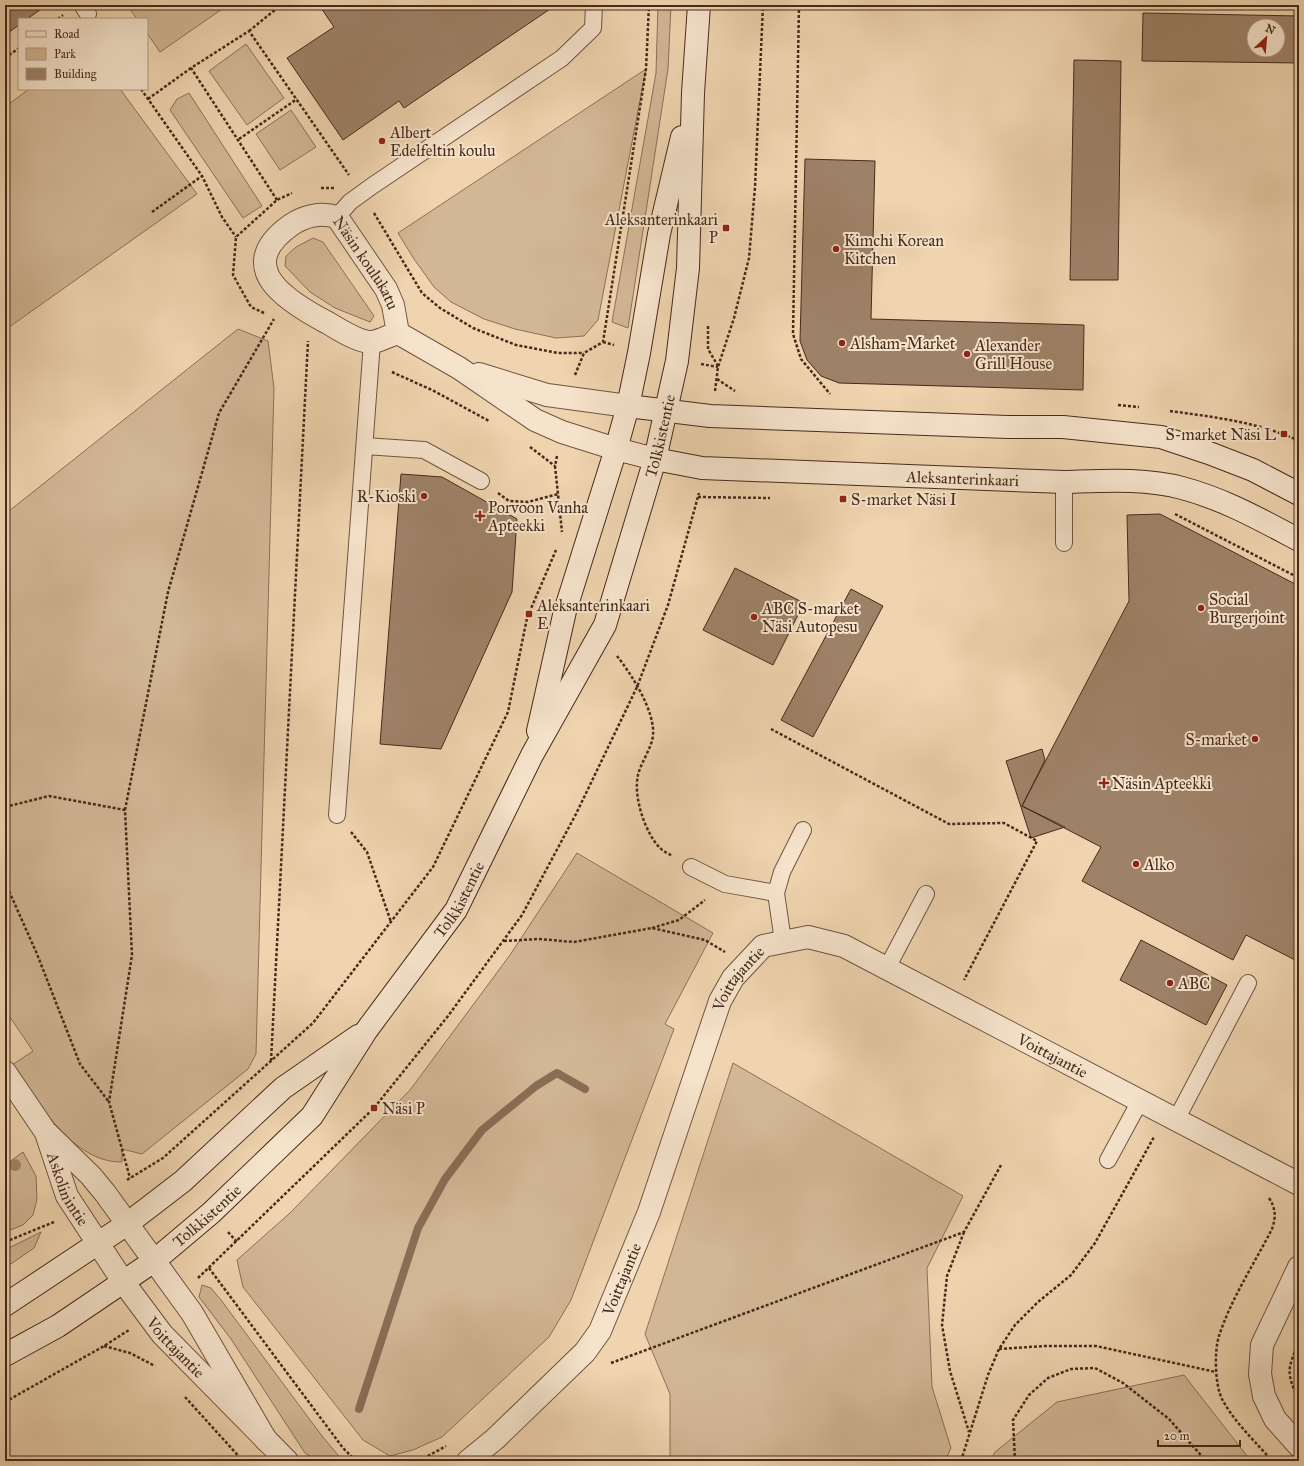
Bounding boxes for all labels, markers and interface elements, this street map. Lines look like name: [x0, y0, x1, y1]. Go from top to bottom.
legend: [18, 18, 148, 90]
north arrow: [1246, 18, 1286, 58]
text: N: [1263, 22, 1278, 38]
text: Road: [54, 27, 80, 41]
text: Park: [54, 47, 76, 61]
text: Building: [54, 67, 97, 82]
place label: Albert Edelfeltin koulu: [389, 123, 496, 160]
marker: Albert Edelfeltin koulu: [377, 136, 387, 146]
place label: Aleksanterinkaari P: [604, 210, 719, 247]
street label: Näsin koulukatu: [329, 212, 403, 313]
marker: Aleksanterinkaari P: [721, 223, 731, 233]
place label: Kimchi Korean Kitchen: [844, 231, 944, 268]
marker: Kimchi Korean Kitchen: [831, 244, 841, 254]
place label: Alsham-Market: [849, 334, 956, 353]
place label: Alexander Grill House: [974, 336, 1052, 373]
marker: Alsham-Market: [837, 338, 847, 348]
marker: Alexander Grill House: [962, 349, 972, 359]
street label: Tolkkistentie: [640, 392, 679, 480]
place label: S-market Näsi L: [1165, 425, 1276, 444]
marker: S-market Näsi L: [1279, 429, 1289, 439]
street label: Aleksanterinkaari: [905, 466, 1020, 490]
place label: R-Kioski: [357, 487, 417, 506]
place label: S-market Näsi I: [851, 490, 957, 509]
marker: R-Kioski: [419, 491, 429, 501]
marker: S-market Näsi I: [838, 494, 848, 504]
place label: Porvoon Vanha Apteekki: [487, 498, 588, 535]
marker: Porvoon Vanha Apteekki: [475, 511, 485, 521]
place label: Social Burgerjoint: [1209, 590, 1285, 628]
place label: Aleksanterinkaari E: [536, 596, 651, 633]
place label: ABC S-market Näsi Autopesu: [761, 599, 860, 636]
marker: Social Burgerjoint: [1196, 603, 1206, 613]
marker: Aleksanterinkaari E: [524, 609, 534, 619]
marker: ABC S-market Näsi Autopesu: [749, 612, 759, 622]
place label: S-market: [1186, 730, 1247, 749]
marker: S-market: [1250, 734, 1260, 744]
place label: Näsin Apteekki: [1112, 774, 1212, 793]
marker: Näsin Apteekki: [1099, 778, 1109, 788]
place label: Alko: [1143, 855, 1175, 874]
street label: Tolkkistentie: [429, 858, 488, 941]
marker: Alko: [1131, 859, 1141, 869]
street label: Voittajantie: [708, 942, 768, 1014]
place label: ABC: [1177, 974, 1210, 993]
marker: ABC: [1165, 978, 1175, 988]
street label: Voittajantie: [1014, 1029, 1091, 1082]
place label: Näsi P: [382, 1099, 425, 1118]
marker: Näsi P: [369, 1103, 379, 1113]
street label: Askolinintie: [43, 1149, 93, 1229]
street label: Tolkkistentie: [169, 1180, 245, 1251]
street label: Voittajantie: [598, 1240, 645, 1319]
street label: Voittajantie: [142, 1312, 209, 1382]
scale bar: [1158, 1422, 1240, 1448]
text: 20 m: [1164, 1429, 1190, 1443]

